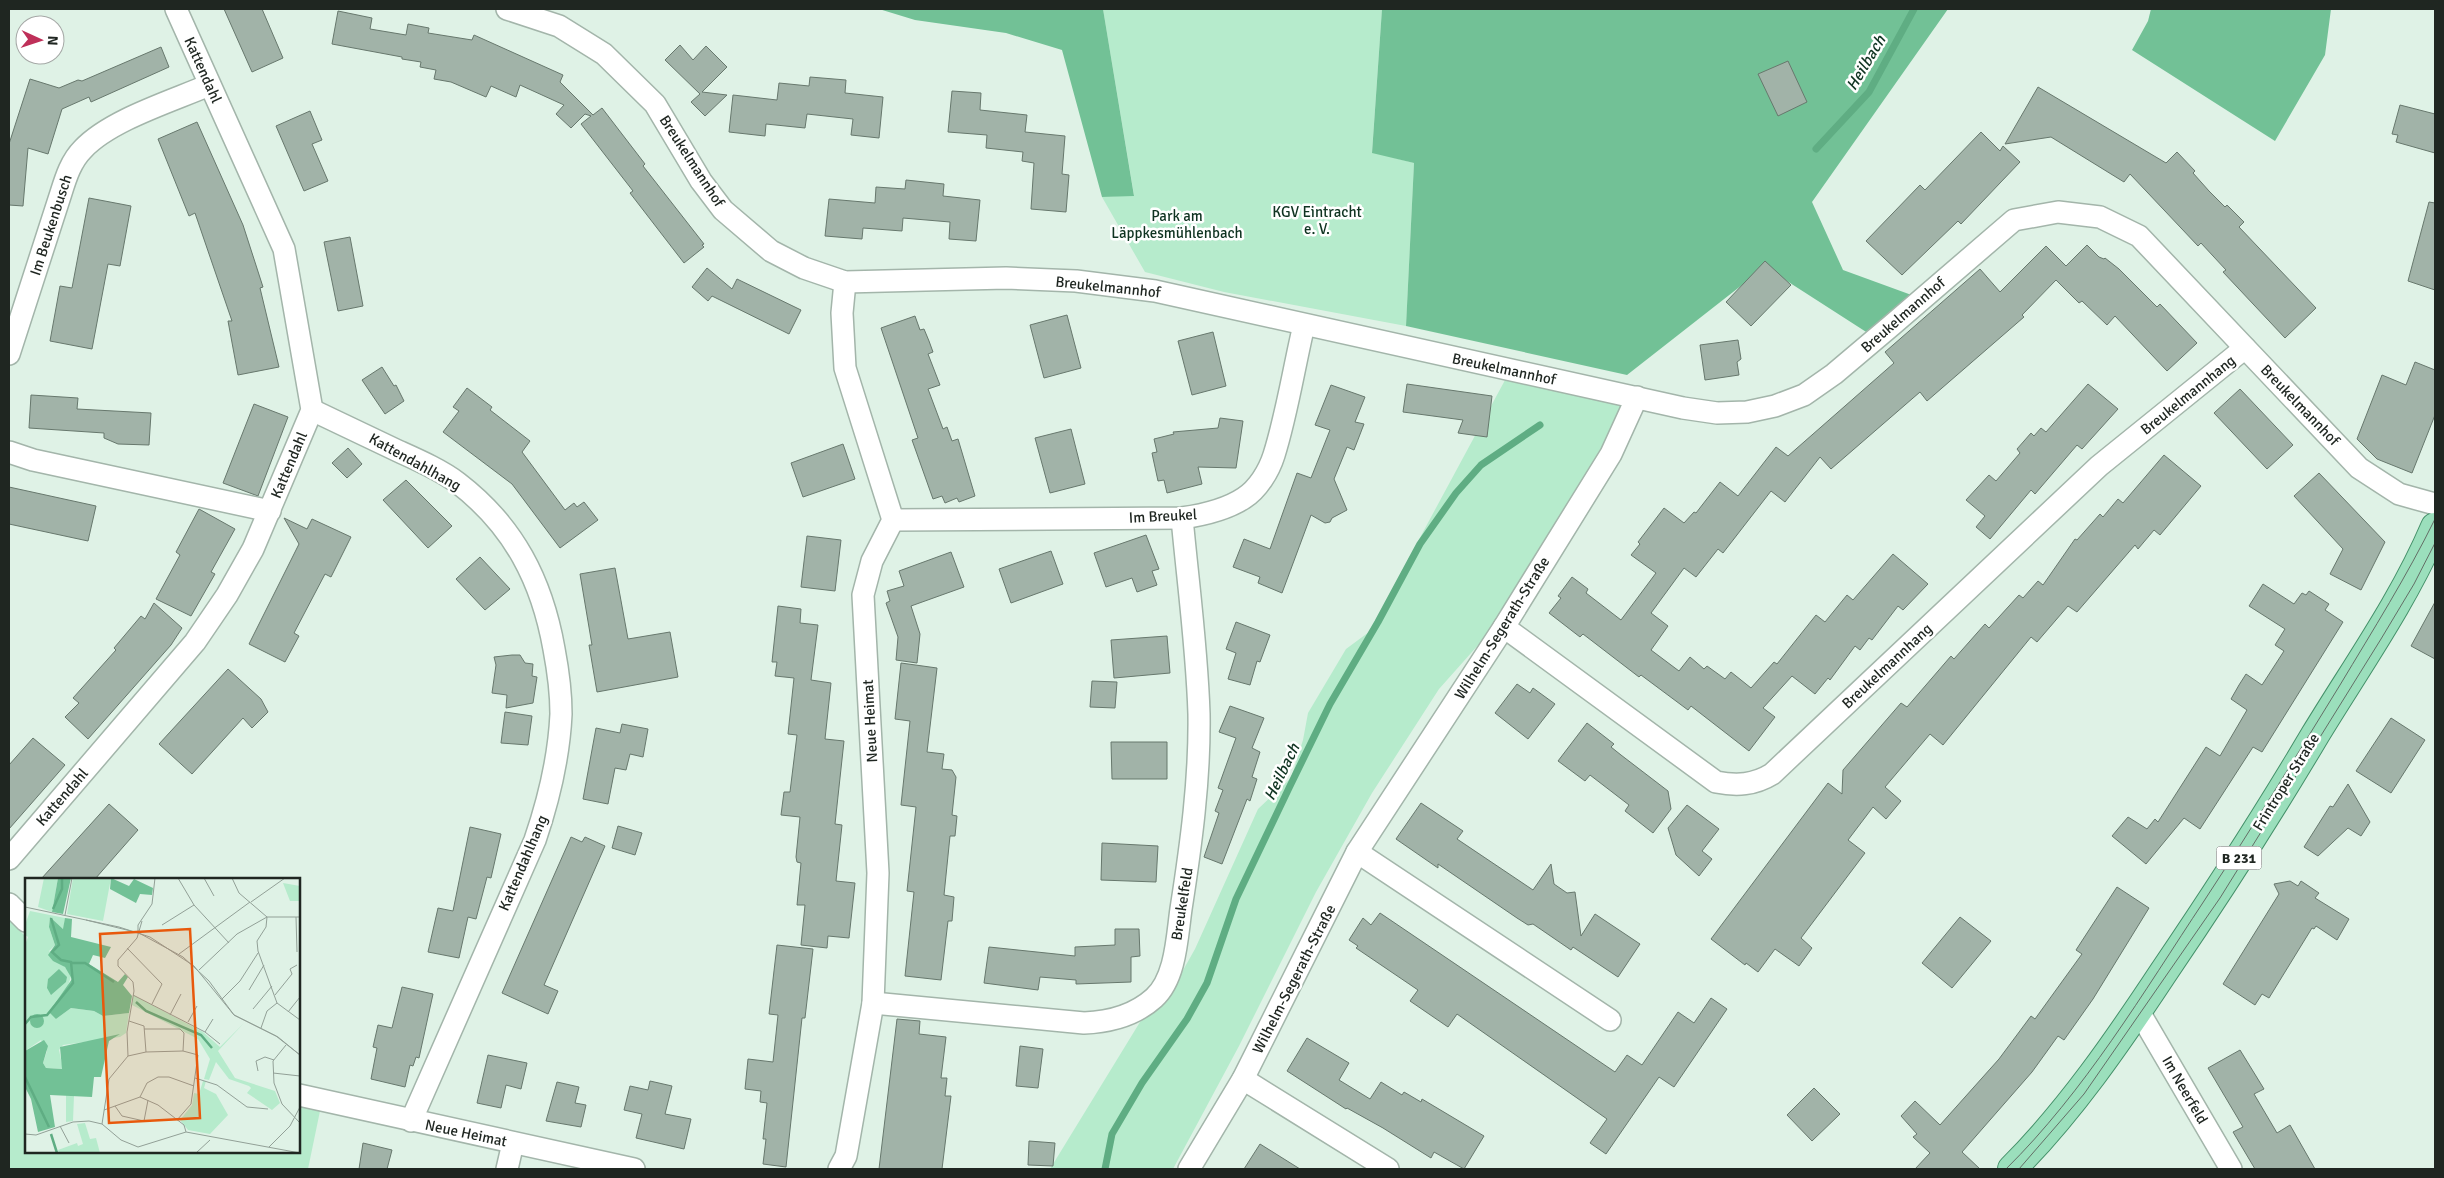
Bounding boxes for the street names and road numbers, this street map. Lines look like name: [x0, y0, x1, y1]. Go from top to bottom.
street label: Kattendahl: [180, 34, 226, 106]
street label: Breukelmannhof: [656, 112, 729, 211]
street label: Im Beukenbusch: [26, 172, 76, 278]
street label: Breukelmannhof: [1054, 273, 1162, 302]
street label: Breukelmannhof: [1857, 273, 1950, 356]
street label: Breukelmannhof: [1450, 349, 1559, 389]
street label: Breukelmannhang: [2137, 351, 2239, 439]
street label: Breukelmannhof: [2257, 361, 2344, 450]
street label: Kattendahl: [267, 429, 311, 501]
street label: Kattendahlhang: [366, 429, 464, 495]
street label: Im Breukel: [1128, 505, 1198, 527]
street label: Wilhelm-Segerath-Straße: [1451, 553, 1553, 703]
street label: Breukelmannhang: [1838, 620, 1936, 712]
street label: Neue Heimat: [859, 679, 881, 763]
street label: Frintroper Straße: [2249, 730, 2323, 834]
street label: Kattendahl: [32, 764, 92, 830]
street label: Kattendahlhang: [495, 812, 551, 914]
road number: B 231: [2216, 846, 2262, 870]
street label: Breukelfeld: [1167, 866, 1197, 942]
street label: Wilhelm-Segerath-Straße: [1249, 901, 1339, 1057]
street label: Im Neerfeld: [2158, 1053, 2212, 1127]
street label: Neue Heimat: [424, 1116, 508, 1150]

